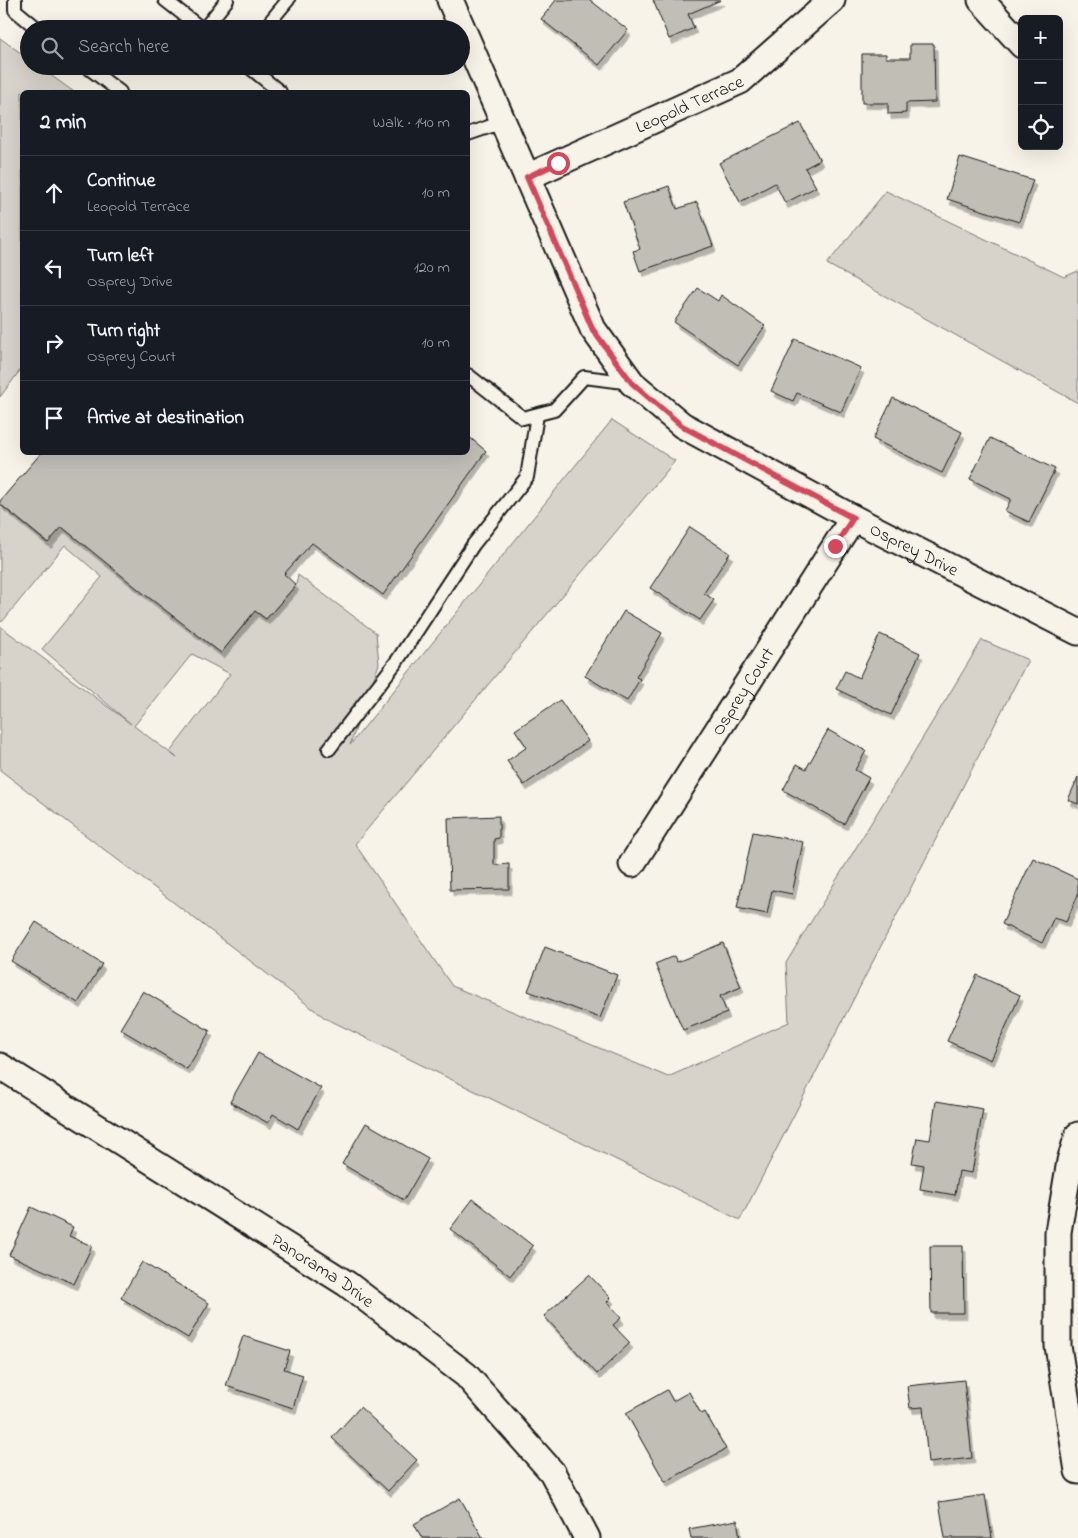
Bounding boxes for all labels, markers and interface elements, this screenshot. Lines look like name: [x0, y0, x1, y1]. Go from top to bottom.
map controls: [1018, 15, 1063, 150]
button: +: [1018, 15, 1063, 60]
search box: [20, 20, 470, 75]
icon: search: [38, 34, 66, 62]
text: Search here: [78, 34, 169, 61]
button: −: [1018, 60, 1063, 105]
street label: Leopold Terrace: [632, 70, 749, 141]
button: locate: [1018, 105, 1063, 150]
text: 2 min: [40, 108, 86, 138]
text: Walk · 140 m: [373, 111, 450, 135]
route start: [547, 152, 570, 175]
text: Continue: [87, 168, 155, 195]
icon: ahead: [40, 179, 68, 207]
text: 10 m: [422, 181, 450, 205]
text: Leopold Terrace: [87, 195, 190, 219]
text: Turn left: [87, 243, 154, 270]
icon: left: [40, 254, 68, 282]
text: 120 m: [414, 256, 450, 280]
text: Osprey Drive: [87, 270, 173, 294]
text: Turn right: [87, 318, 160, 345]
icon: right: [40, 329, 68, 357]
text: 10 m: [422, 331, 450, 355]
text: Osprey Court: [87, 345, 176, 369]
icon: arrive: [40, 404, 68, 432]
text: Arrive at destination: [87, 405, 244, 432]
street label: Osprey Drive: [864, 517, 963, 585]
route end: [824, 535, 847, 558]
street label: Osprey Court: [706, 643, 782, 742]
street label: Panorama Drive: [265, 1228, 379, 1316]

